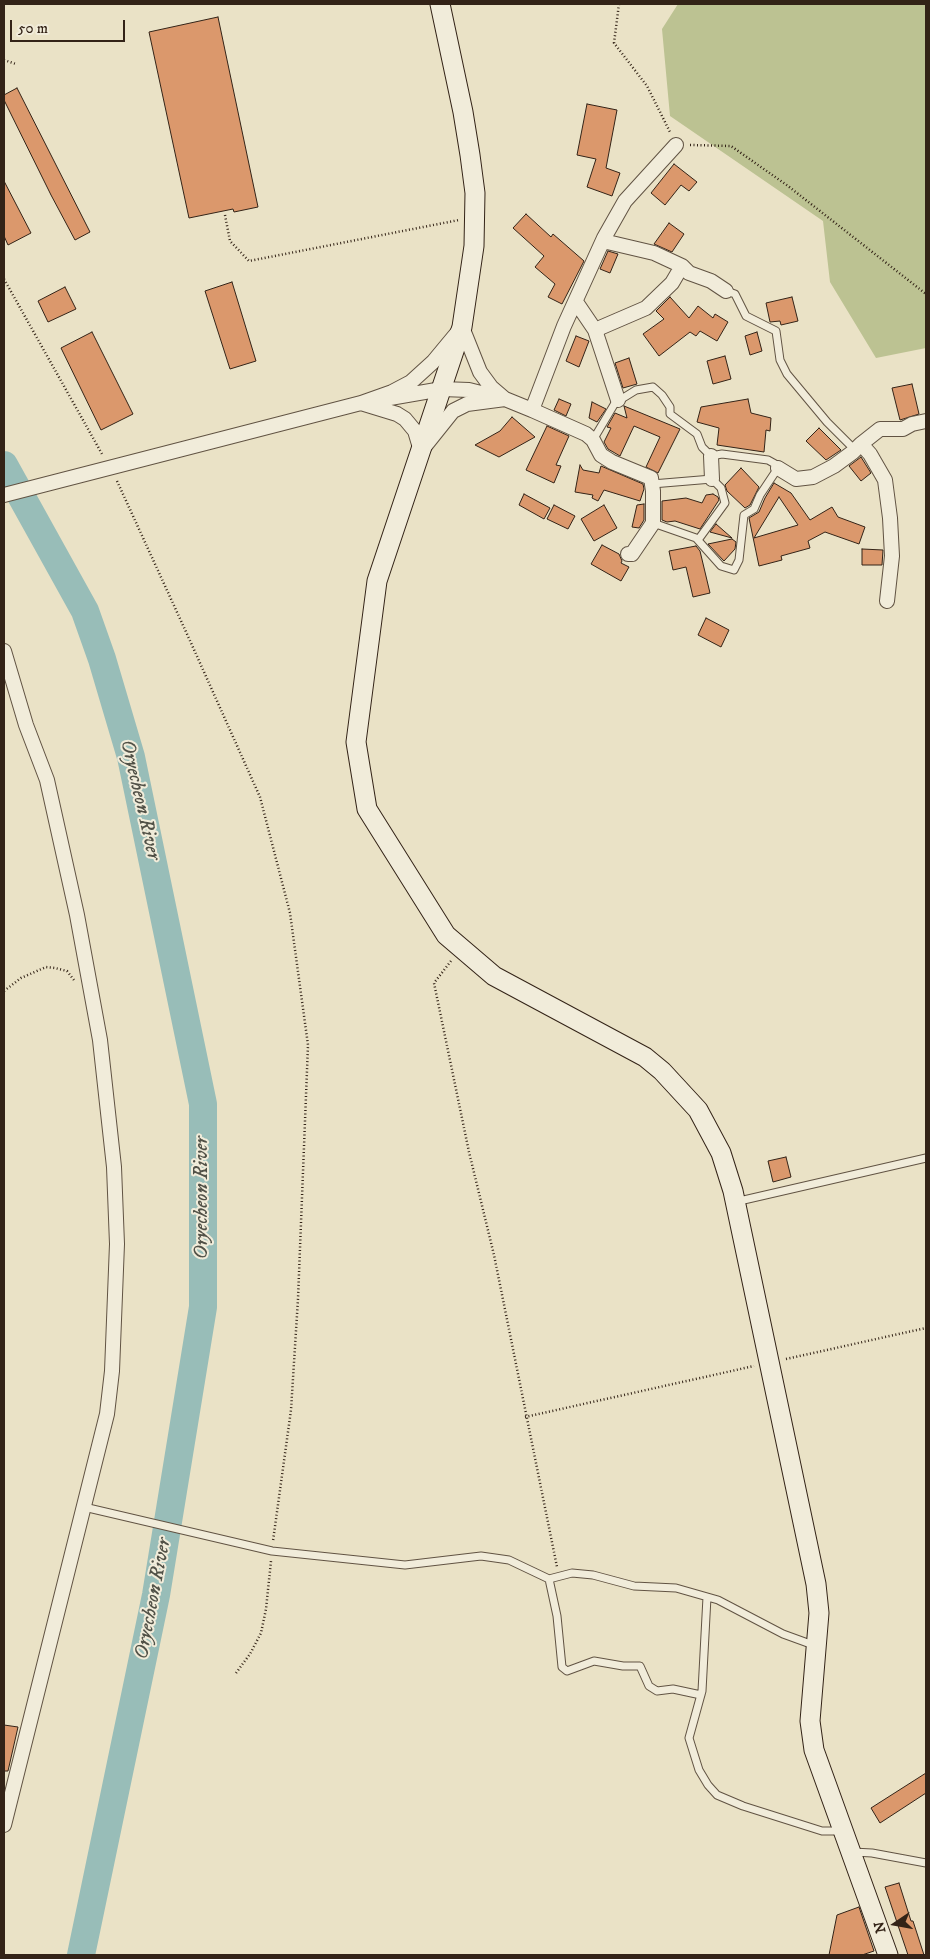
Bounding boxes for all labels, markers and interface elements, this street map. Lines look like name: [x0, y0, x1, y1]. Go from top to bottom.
scale bar: [12, 10, 128, 42]
text: 50 m: [18, 19, 48, 38]
water label: Oryecheon River: [114, 738, 164, 862]
water label: Oryecheon River: [191, 1137, 215, 1259]
water label: Oryecheon River: [131, 1537, 177, 1661]
north arrow: [870, 1899, 920, 1949]
text: N: [870, 1920, 890, 1935]

